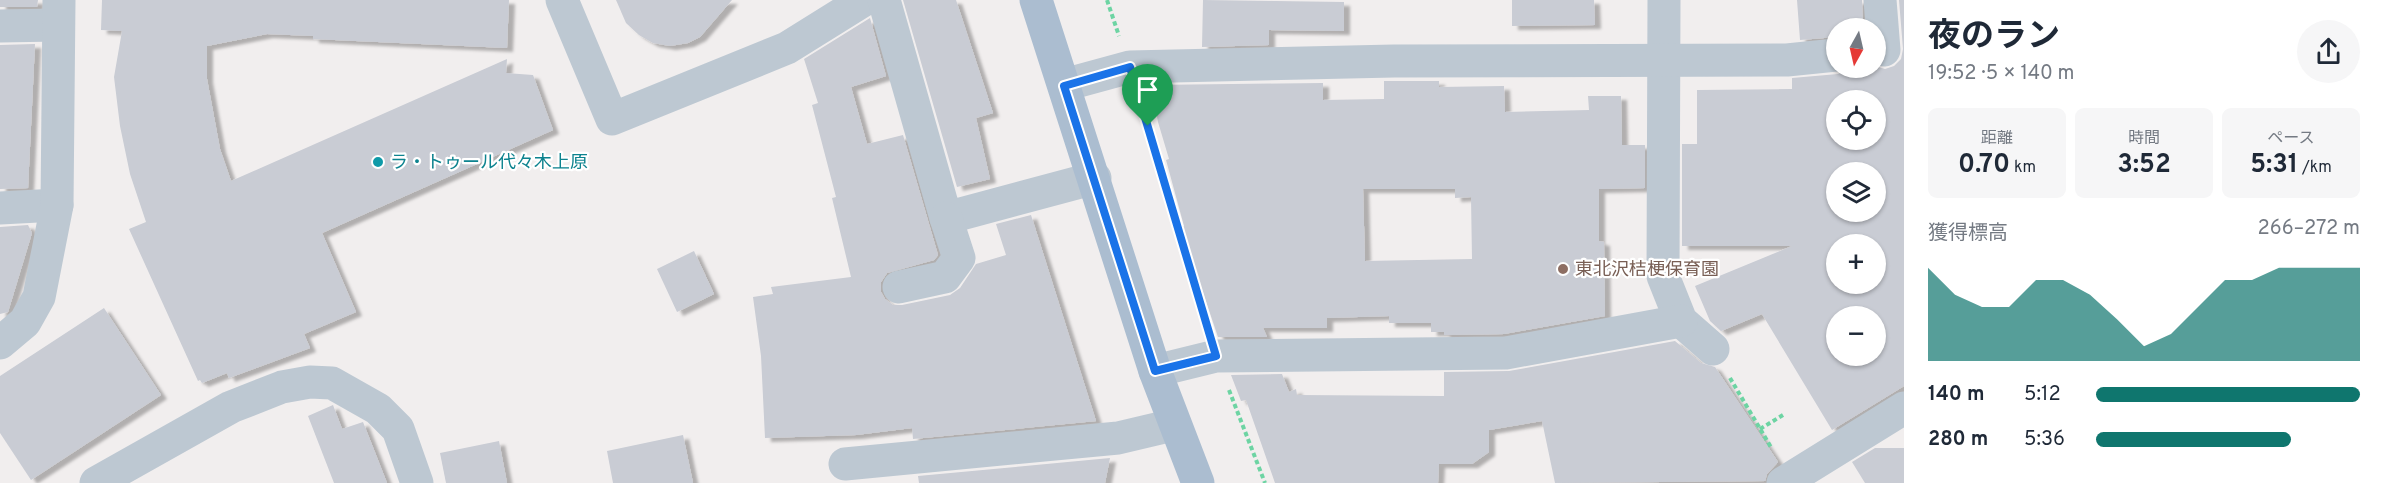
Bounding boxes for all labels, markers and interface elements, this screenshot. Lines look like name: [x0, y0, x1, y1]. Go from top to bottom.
text: 夜のラン: [1928, 17, 2060, 59]
north arrow: [1826, 18, 1886, 78]
map controls: [1826, 18, 1886, 366]
button: share: [2297, 20, 2360, 83]
text: 19:52 · 5 × 140 m: [1928, 61, 2075, 87]
pin: [1122, 64, 1173, 126]
icon: arrive: [1131, 73, 1164, 106]
button: locate: [1826, 90, 1886, 150]
text: 距離: [1981, 129, 2013, 149]
text: 時間: [2128, 129, 2160, 149]
text: ペース: [2267, 129, 2315, 149]
text: 0.70: [1958, 149, 2010, 182]
text: 3:52: [2117, 149, 2171, 182]
text: 5:31: [2250, 149, 2298, 182]
place label: ラ・トゥール代々木上原: [390, 152, 588, 175]
marker: ラ・トゥール代々木上原: [371, 155, 385, 169]
text: km: [2010, 158, 2036, 178]
text: /km: [2298, 158, 2332, 178]
button: layers: [1826, 162, 1886, 222]
text: 266–272 m: [2258, 216, 2360, 242]
text: 獲得標高: [1928, 221, 2008, 247]
button: +: [1826, 234, 1886, 294]
place label: 東北沢桔梗保育園: [1575, 259, 1719, 282]
marker: 東北沢桔梗保育園: [1556, 262, 1570, 276]
button: −: [1826, 306, 1886, 366]
text: 140 m: [1928, 382, 1985, 408]
text: 5:12: [2024, 382, 2061, 408]
text: 280 m: [1928, 427, 1988, 453]
text: 5:36: [2024, 427, 2065, 453]

